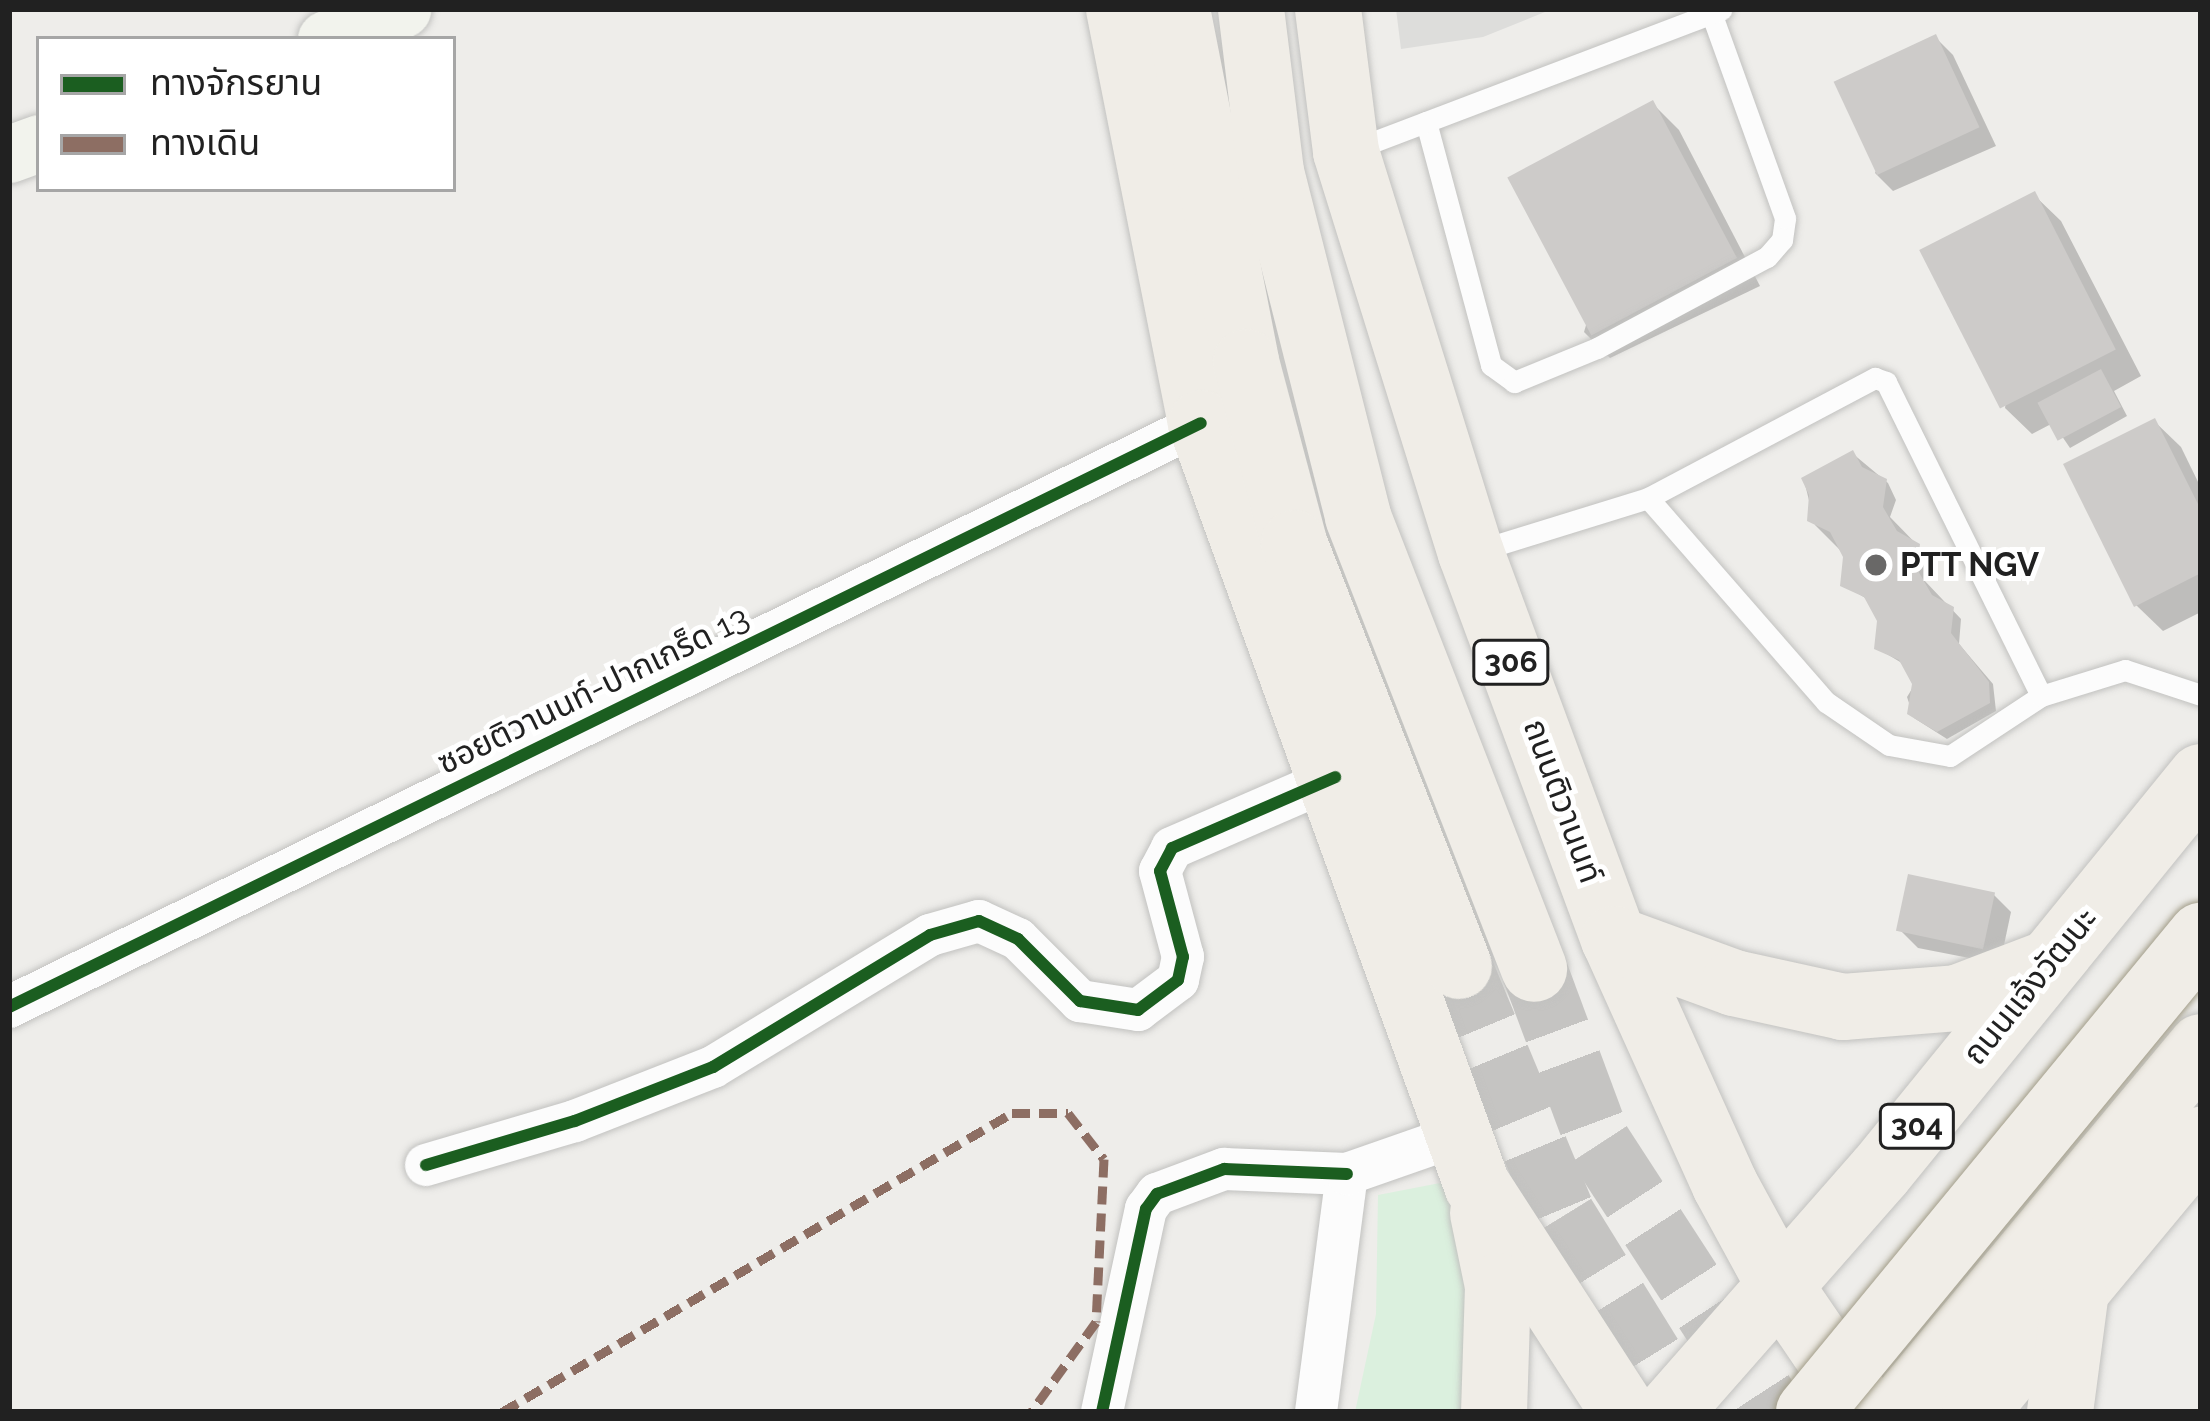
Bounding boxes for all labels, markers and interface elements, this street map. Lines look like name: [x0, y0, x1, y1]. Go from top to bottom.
legend: [36, 36, 456, 192]
text: ทางจักรยาน: [150, 61, 322, 103]
text: ทางเดิน: [150, 121, 260, 163]
place label: PTT NGV: [1900, 545, 2040, 585]
marker: PTT NGV: [1863, 552, 1889, 578]
street label: ซอยติวานนท์-ปากเกร็ด 13: [431, 597, 755, 783]
road number: 306: [1472, 638, 1550, 686]
street label: ถนนติวานนท์: [1515, 714, 1611, 888]
street label: ถนนแจ้งวัฒนะ: [1955, 899, 2105, 1073]
road number: 304: [1878, 1102, 1956, 1150]

